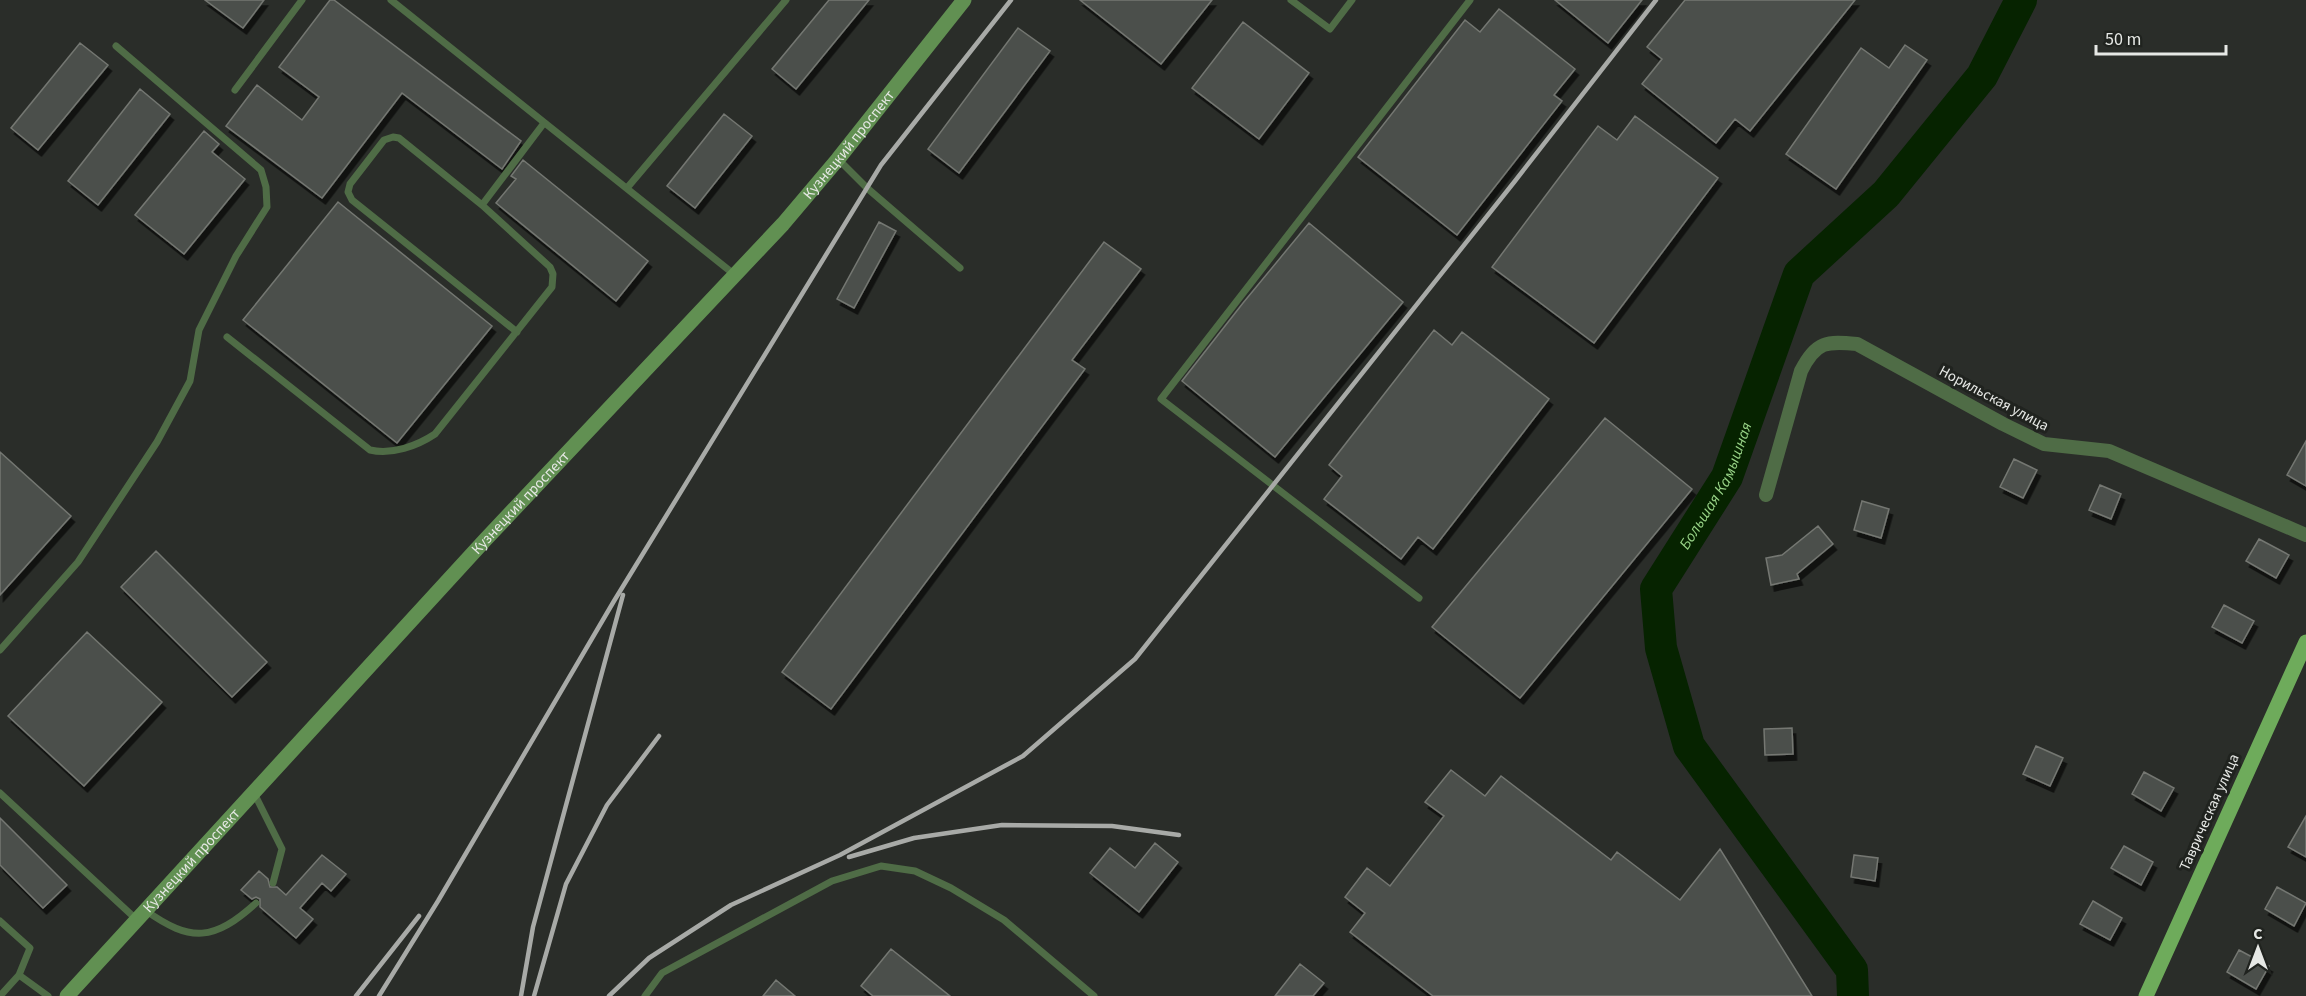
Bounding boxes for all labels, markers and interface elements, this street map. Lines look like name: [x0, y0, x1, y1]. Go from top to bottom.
scale bar: [2096, 18, 2226, 56]
text: 50 m: [2105, 27, 2141, 52]
street label: Кузнецкий проспект: [798, 86, 900, 204]
street label: Норильская улица: [1935, 361, 2052, 436]
water label: Большая Камышная: [1674, 419, 1758, 554]
street label: Кузнецкий проспект: [467, 446, 575, 559]
street label: Таврическая улица: [2174, 750, 2245, 874]
street label: Кузнецкий проспект: [138, 804, 245, 918]
north arrow: [2228, 918, 2288, 978]
text: С: [2253, 923, 2263, 945]

